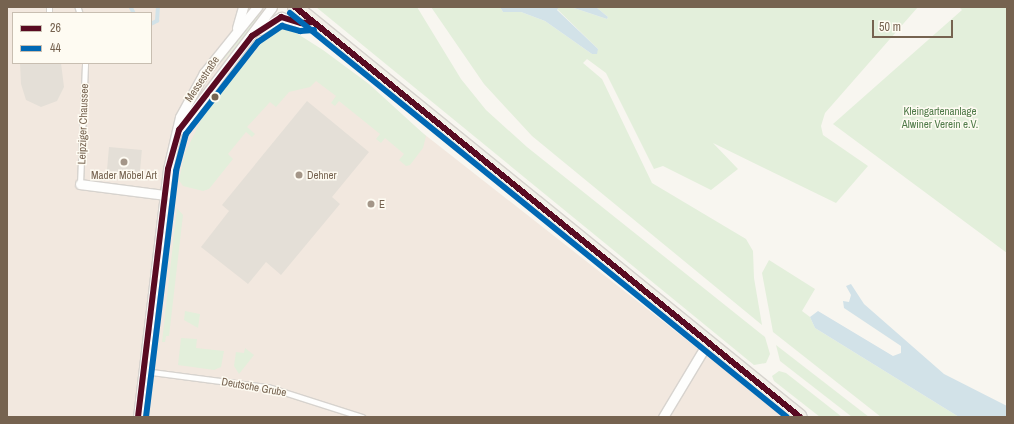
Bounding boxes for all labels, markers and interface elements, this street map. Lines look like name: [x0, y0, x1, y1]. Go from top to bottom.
legend: [12, 12, 152, 64]
scale bar: [874, 12, 955, 38]
text: 50 m: [879, 19, 901, 35]
text: 26: [50, 20, 61, 36]
text: 44: [50, 40, 61, 56]
street label: Messestraße: [182, 54, 222, 104]
street label: Leipziger Chaussee: [75, 83, 91, 165]
unlabelled marker: [210, 92, 220, 102]
park label: Kleingartenanlage Alwiner Verein e.V.: [902, 105, 978, 131]
marker: Mader Möbel Art: [119, 157, 129, 167]
place label: Mader Möbel Art: [91, 168, 157, 182]
place label: Dehner: [307, 168, 337, 182]
marker: Dehner: [294, 170, 304, 180]
place label: E: [379, 197, 385, 211]
marker: E: [366, 199, 376, 209]
street label: Deutsche Grube: [221, 375, 287, 399]

